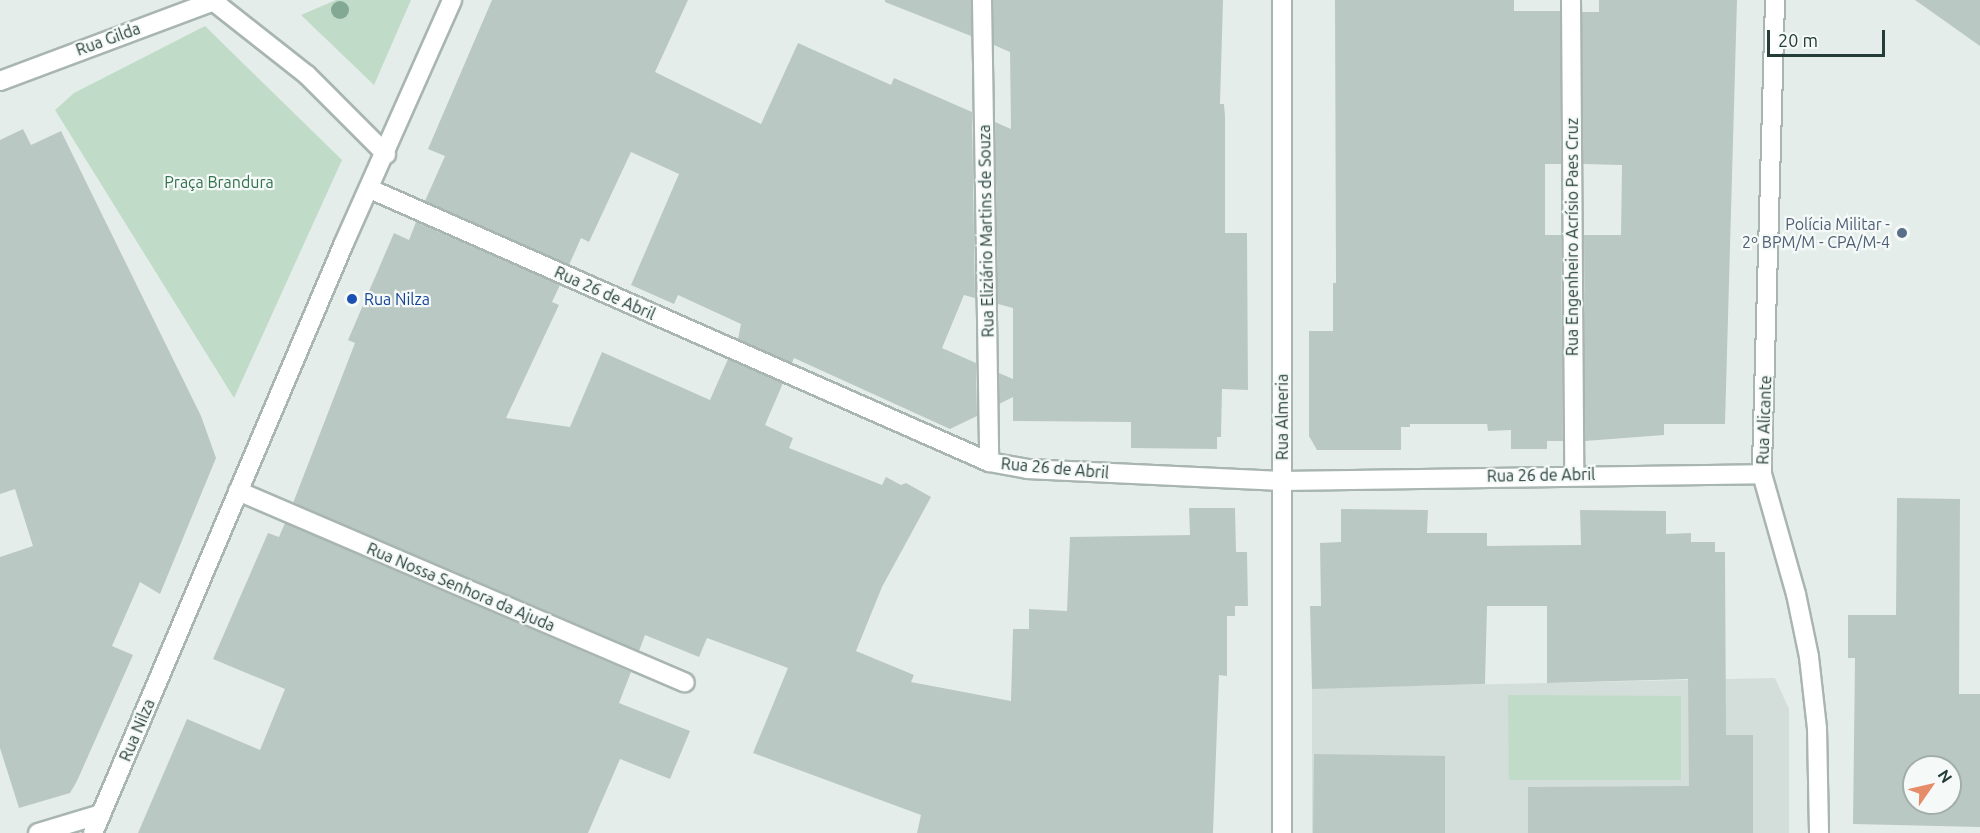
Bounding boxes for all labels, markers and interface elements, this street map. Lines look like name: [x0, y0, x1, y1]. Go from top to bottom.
street label: Rua Gilda: [73, 18, 143, 60]
scale bar: [1770, 18, 1888, 56]
text: 20 m: [1778, 30, 1818, 50]
street label: Rua Engenheiro Acrísio Paes Cruz: [1562, 118, 1582, 356]
street label: Rua Eliziário Martins de Souza: [975, 124, 997, 338]
park label: Praça Brandura: [164, 172, 274, 192]
place label: Polícia Militar - 2º BPM/M - CPA/M-4: [1742, 214, 1890, 252]
marker: Polícia Militar - 2º BPM/M - CPA/M-4: [1895, 226, 1909, 240]
street label: Rua 26 de Abril: [552, 262, 658, 324]
place label: Rua Nilza: [364, 289, 430, 309]
marker: Rua Nilza: [345, 292, 359, 306]
street label: Rua Almeria: [1272, 374, 1292, 460]
street label: Rua Alicante: [1753, 375, 1775, 465]
street label: Rua 26 de Abril: [1000, 454, 1110, 482]
street label: Rua 26 de Abril: [1487, 464, 1595, 486]
street label: Rua Nossa Senhora da Ajuda: [364, 539, 558, 635]
street label: Rua Nilza: [115, 696, 159, 764]
north arrow: [1902, 755, 1962, 815]
text: N: [1934, 766, 1956, 786]

